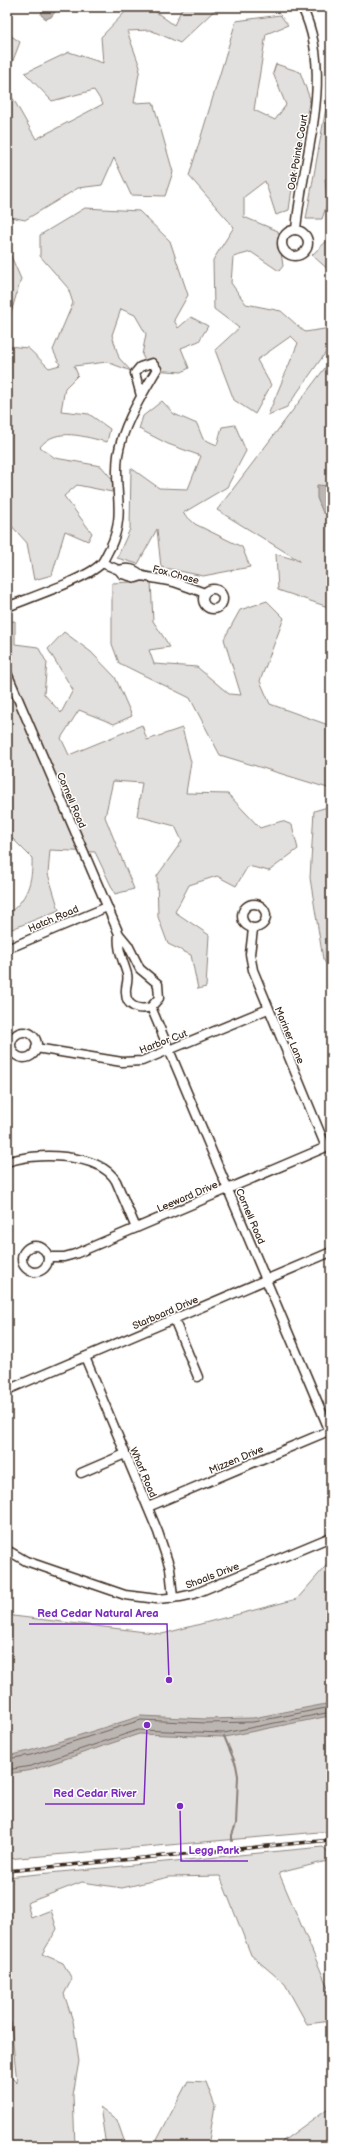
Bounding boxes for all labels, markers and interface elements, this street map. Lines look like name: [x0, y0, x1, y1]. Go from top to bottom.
street label: Oak Pointe Court: [285, 113, 311, 191]
street label: Fox Chase: [151, 563, 200, 587]
street label: Cornell Road: [54, 771, 88, 830]
street label: Hatch Road: [26, 903, 81, 935]
street label: Mariner Lane: [272, 1005, 307, 1066]
street label: Harbor Cut: [138, 1027, 189, 1056]
street label: Leeward Drive: [155, 1179, 220, 1215]
street label: Cornell Road: [233, 1187, 267, 1246]
street label: Starboard Drive: [131, 1294, 200, 1332]
street label: Mizzen Drive: [207, 1443, 266, 1477]
street label: Wharf Road: [127, 1445, 159, 1500]
street label: Shoals Drive: [184, 1560, 241, 1592]
callout: Red Cedar Natural Area: [29, 1601, 167, 1624]
text: Red Cedar Natural Area: [37, 1607, 159, 1620]
callout: Red Cedar River: [45, 1781, 144, 1804]
text: Red Cedar River: [53, 1787, 137, 1800]
callout: Legg Park: [181, 1838, 248, 1861]
text: Legg Park: [189, 1844, 240, 1857]

